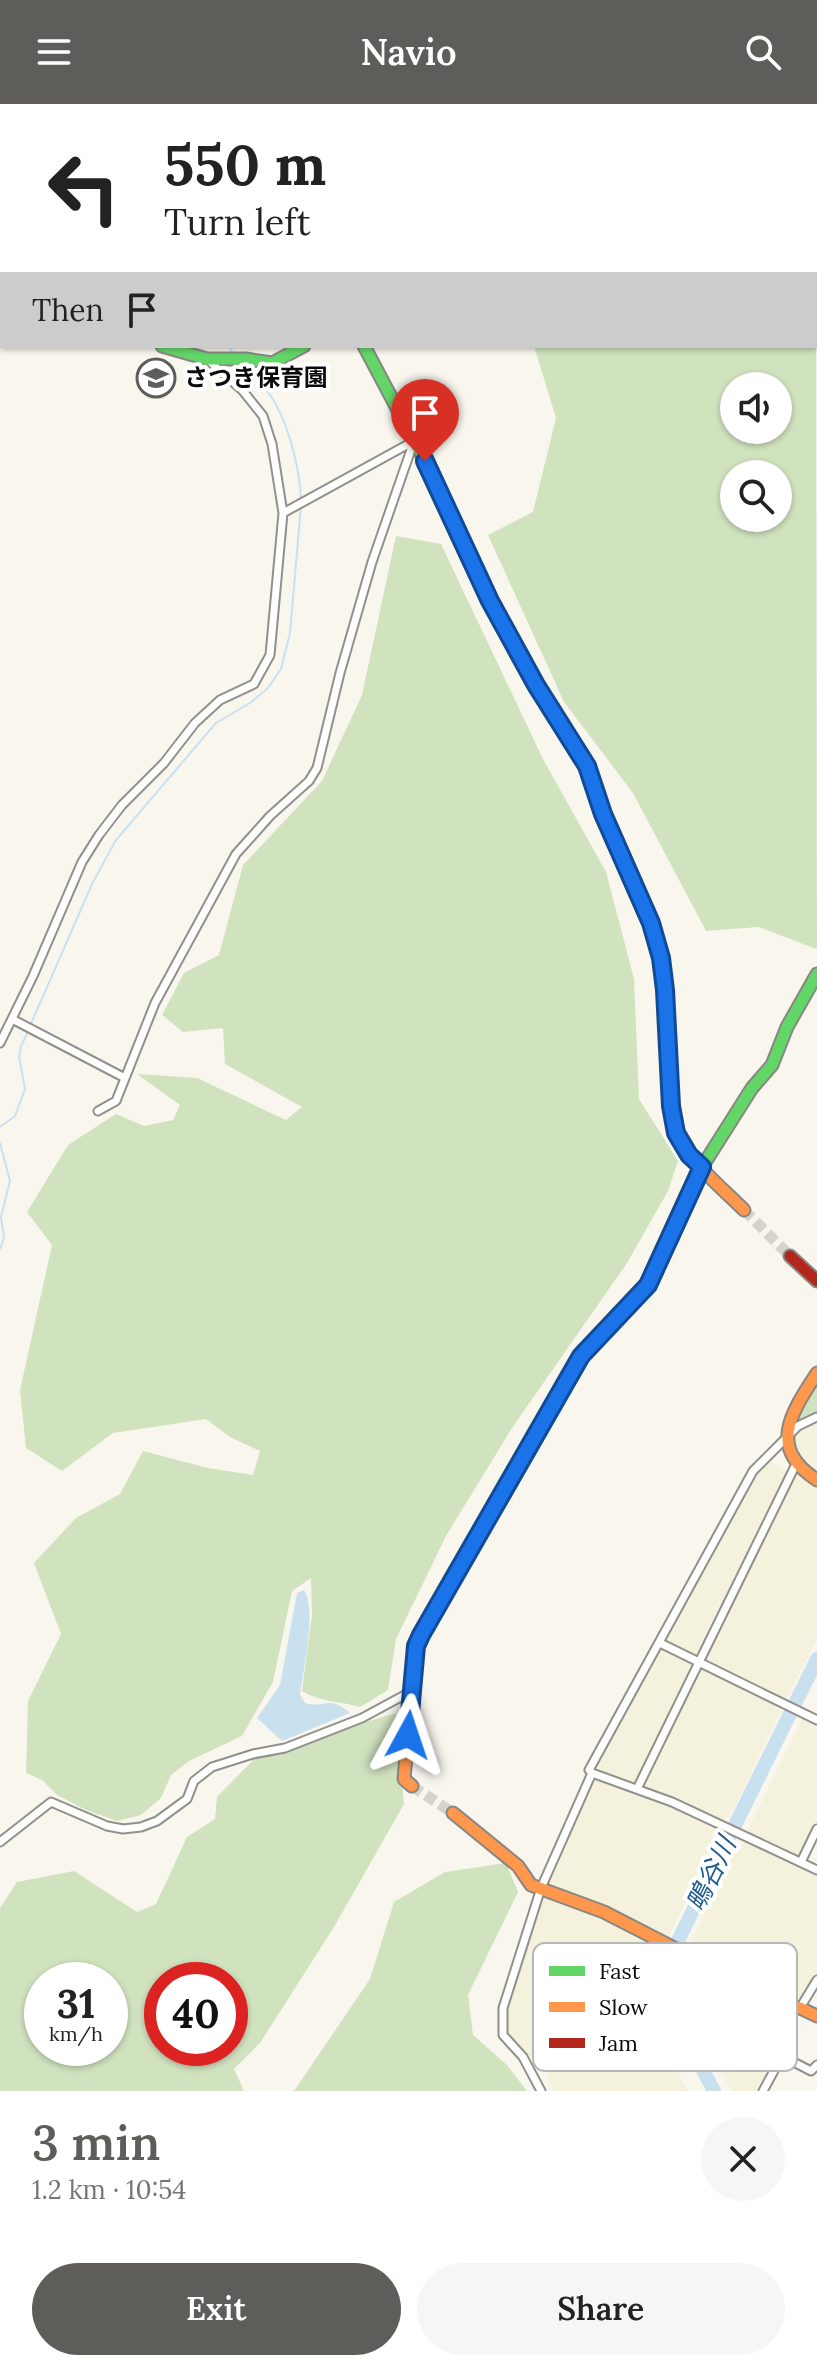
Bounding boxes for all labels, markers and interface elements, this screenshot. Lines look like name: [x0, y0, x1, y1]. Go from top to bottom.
text: Navio: [360, 29, 457, 75]
icon: menu: [32, 30, 76, 74]
icon: search: [741, 30, 785, 74]
text: 550 m: [164, 129, 326, 200]
icon: left: [32, 136, 136, 240]
text: Turn left: [164, 199, 311, 245]
icon: arrive: [120, 288, 164, 332]
text: Then: [32, 291, 104, 329]
school or university icon: さつき保育園: [135, 357, 177, 399]
place label: さつき保育園: [184, 362, 328, 393]
map controls: [720, 372, 792, 532]
button: sound: [720, 372, 792, 444]
pin: [391, 379, 459, 461]
icon: arrive: [403, 391, 447, 435]
button: search: [720, 460, 792, 532]
position arrow: [366, 1693, 450, 1777]
water label: 鴫谷川: [679, 1829, 744, 1916]
legend: [533, 1943, 797, 2071]
text: Fast: [599, 1957, 641, 1985]
speed limit sign: 40: [144, 1962, 248, 2066]
text: 31: [57, 1978, 95, 2029]
text: Slow: [599, 1993, 648, 2021]
text: km/h: [49, 2021, 103, 2046]
text: Jam: [598, 2029, 638, 2057]
text: 3 min: [32, 2112, 160, 2173]
button: close: [701, 2117, 785, 2201]
text: 1.2 km · 10:54: [32, 2173, 186, 2206]
button: Exit: [32, 2263, 401, 2355]
button: Share: [417, 2263, 785, 2355]

